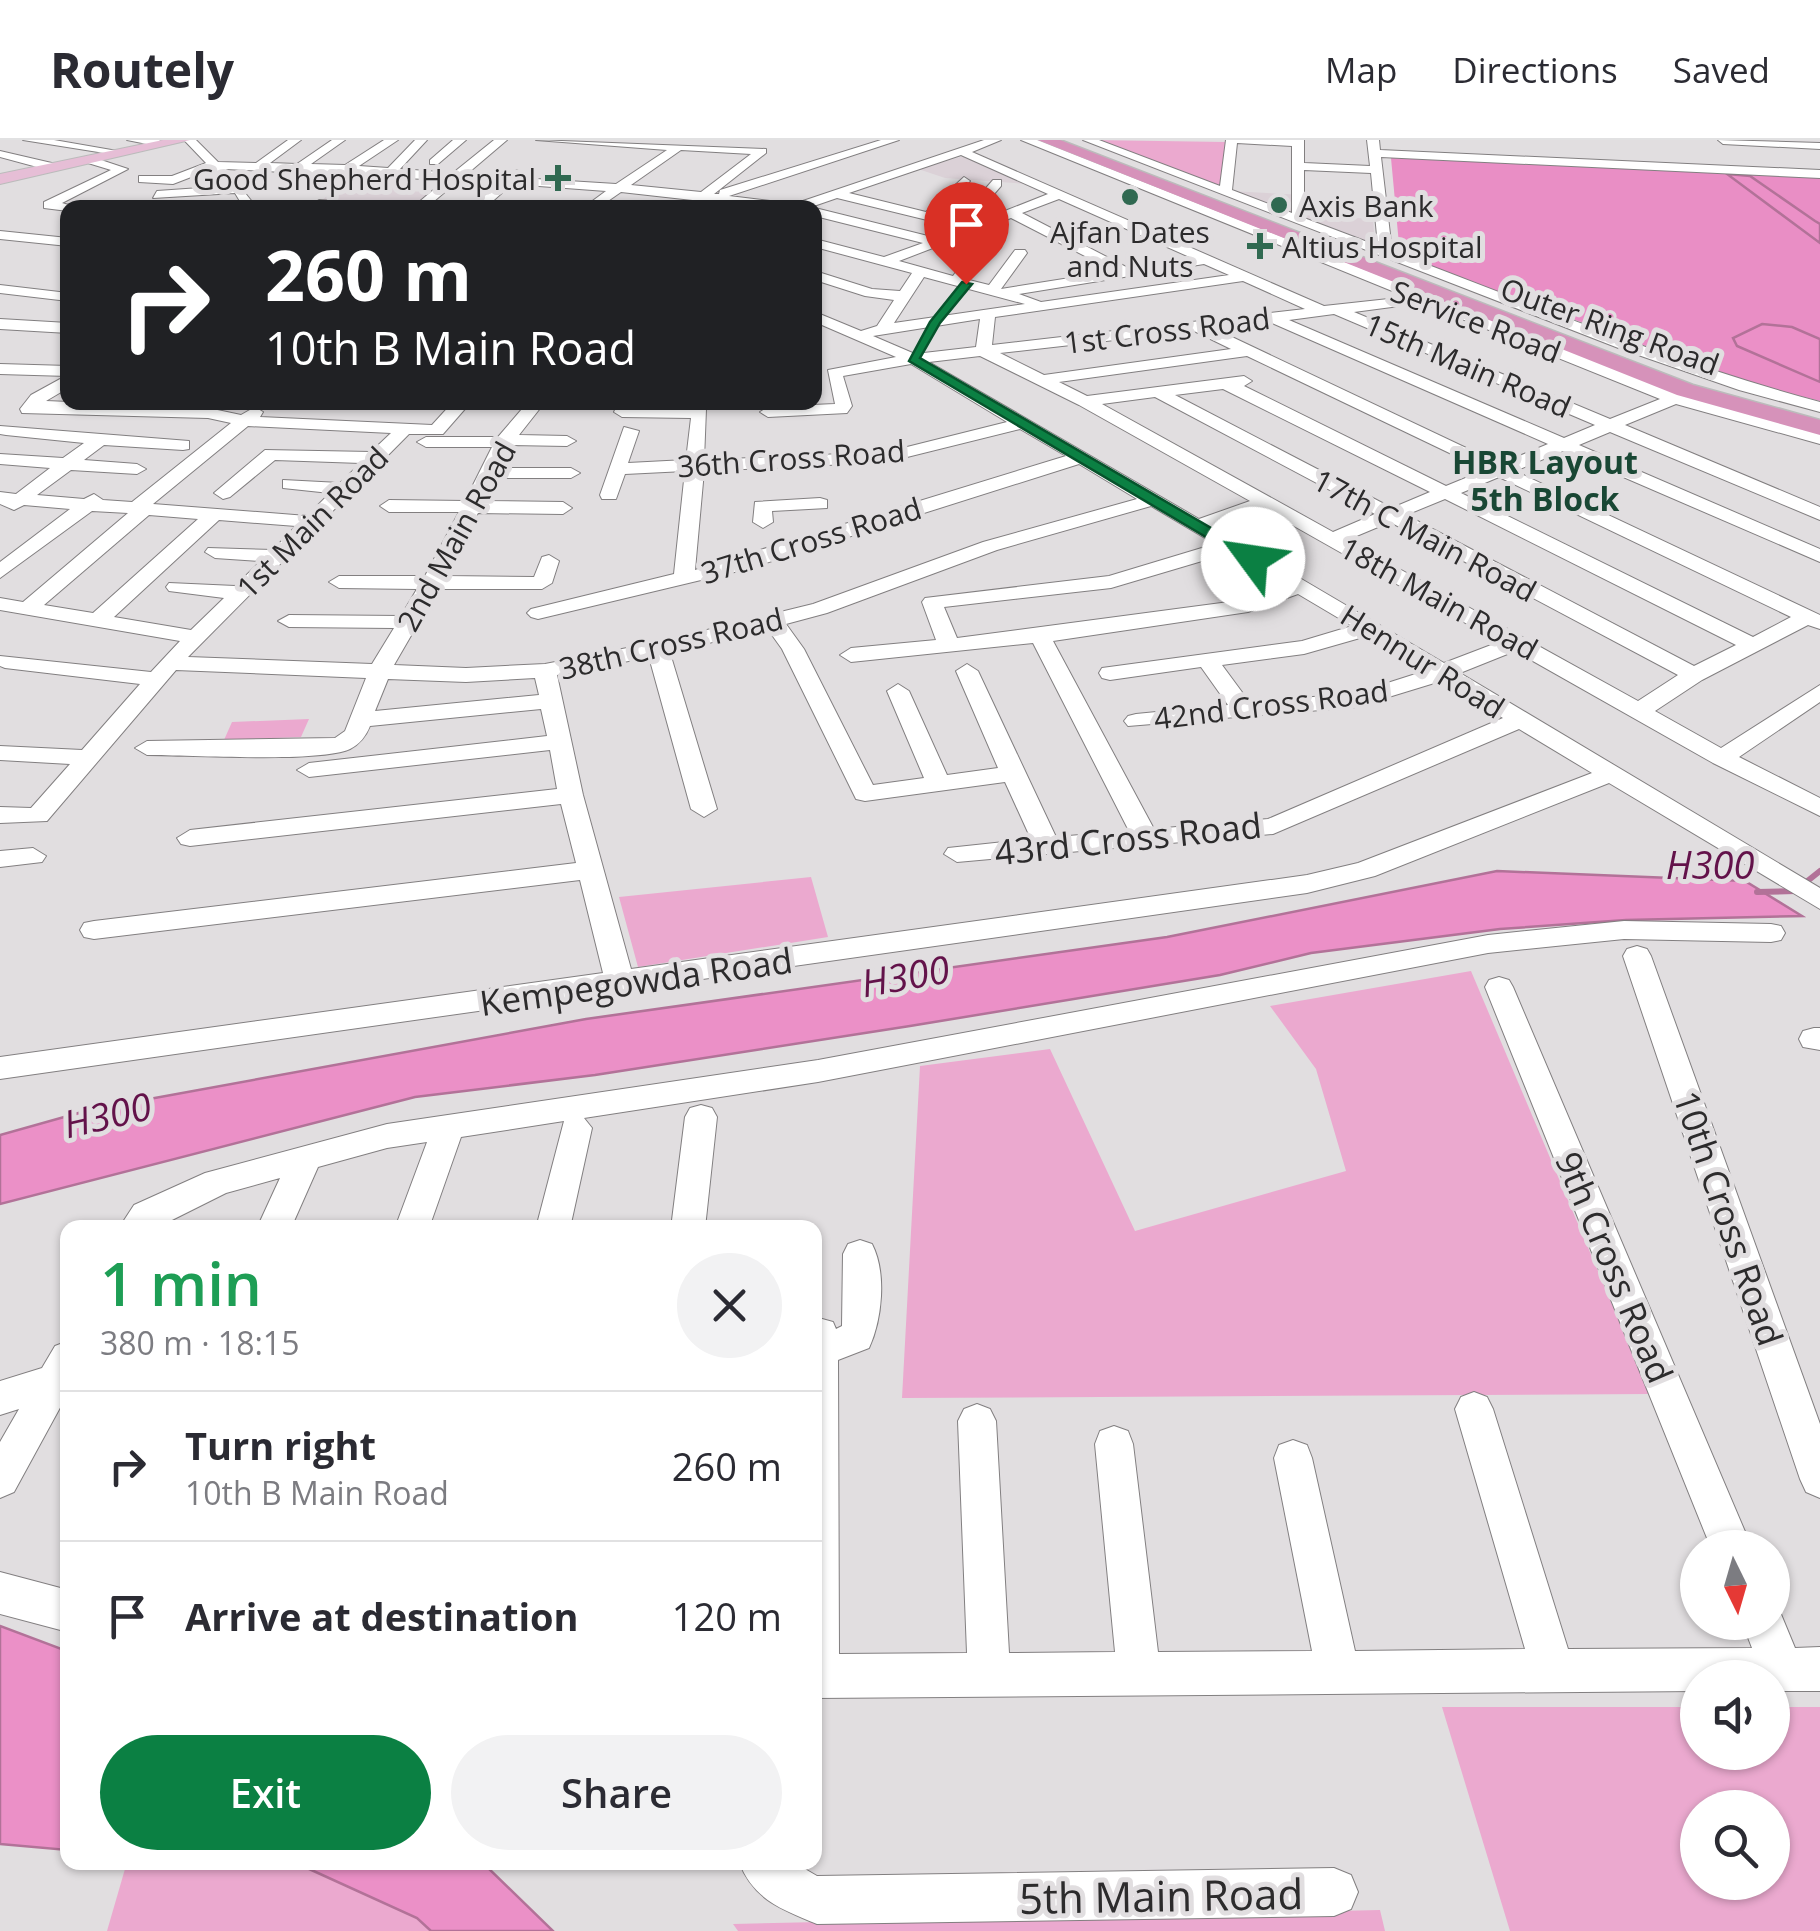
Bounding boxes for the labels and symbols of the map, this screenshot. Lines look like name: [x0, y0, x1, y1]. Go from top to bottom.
place label: Good Shepherd Hospital: [193, 158, 536, 199]
marker: Good Shepherd Hospital: [545, 165, 571, 191]
pin: [924, 182, 1009, 285]
place label: Axis Bank: [1299, 185, 1434, 226]
marker: Ajfan Dates and Nuts: [1119, 186, 1141, 208]
marker: Axis Bank: [1268, 194, 1290, 216]
place label: Ajfan Dates and Nuts: [1050, 211, 1210, 286]
place label: Altius Hospital: [1282, 226, 1483, 267]
marker: Altius Hospital: [1247, 233, 1273, 259]
street label: Outer Ring Road: [1495, 267, 1725, 385]
street label: Service Road: [1385, 270, 1567, 372]
street label: 1st Cross Road: [1062, 297, 1272, 363]
street label: 15th Main Road: [1359, 303, 1577, 427]
street label: 36th Cross Road: [676, 430, 906, 486]
street label: 2nd Main Road: [387, 434, 525, 638]
street label: 1st Main Road: [227, 437, 397, 607]
district label: HBR Layout 5th Block: [1452, 440, 1638, 520]
street label: 17th C Main Road: [1306, 459, 1544, 611]
street label: 37th Cross Road: [696, 487, 926, 593]
position arrow: [1201, 507, 1305, 611]
street label: 18th Main Road: [1333, 527, 1545, 669]
street label: Hennur Road: [1333, 594, 1513, 728]
street label: 38th Cross Road: [555, 597, 787, 689]
street label: 42nd Cross Road: [1151, 669, 1391, 739]
street label: 43rd Cross Road: [992, 801, 1264, 875]
water label: H300: [1666, 838, 1754, 890]
street label: Kempegowda Road: [477, 936, 795, 1026]
water label: H300: [857, 942, 953, 1008]
water label: H300: [58, 1079, 156, 1149]
street label: 10th Cross Road: [1663, 1084, 1795, 1352]
street label: 9th Cross Road: [1545, 1144, 1685, 1390]
north arrow: [1680, 1530, 1790, 1640]
street label: 5th Main Road: [1018, 1864, 1304, 1926]

